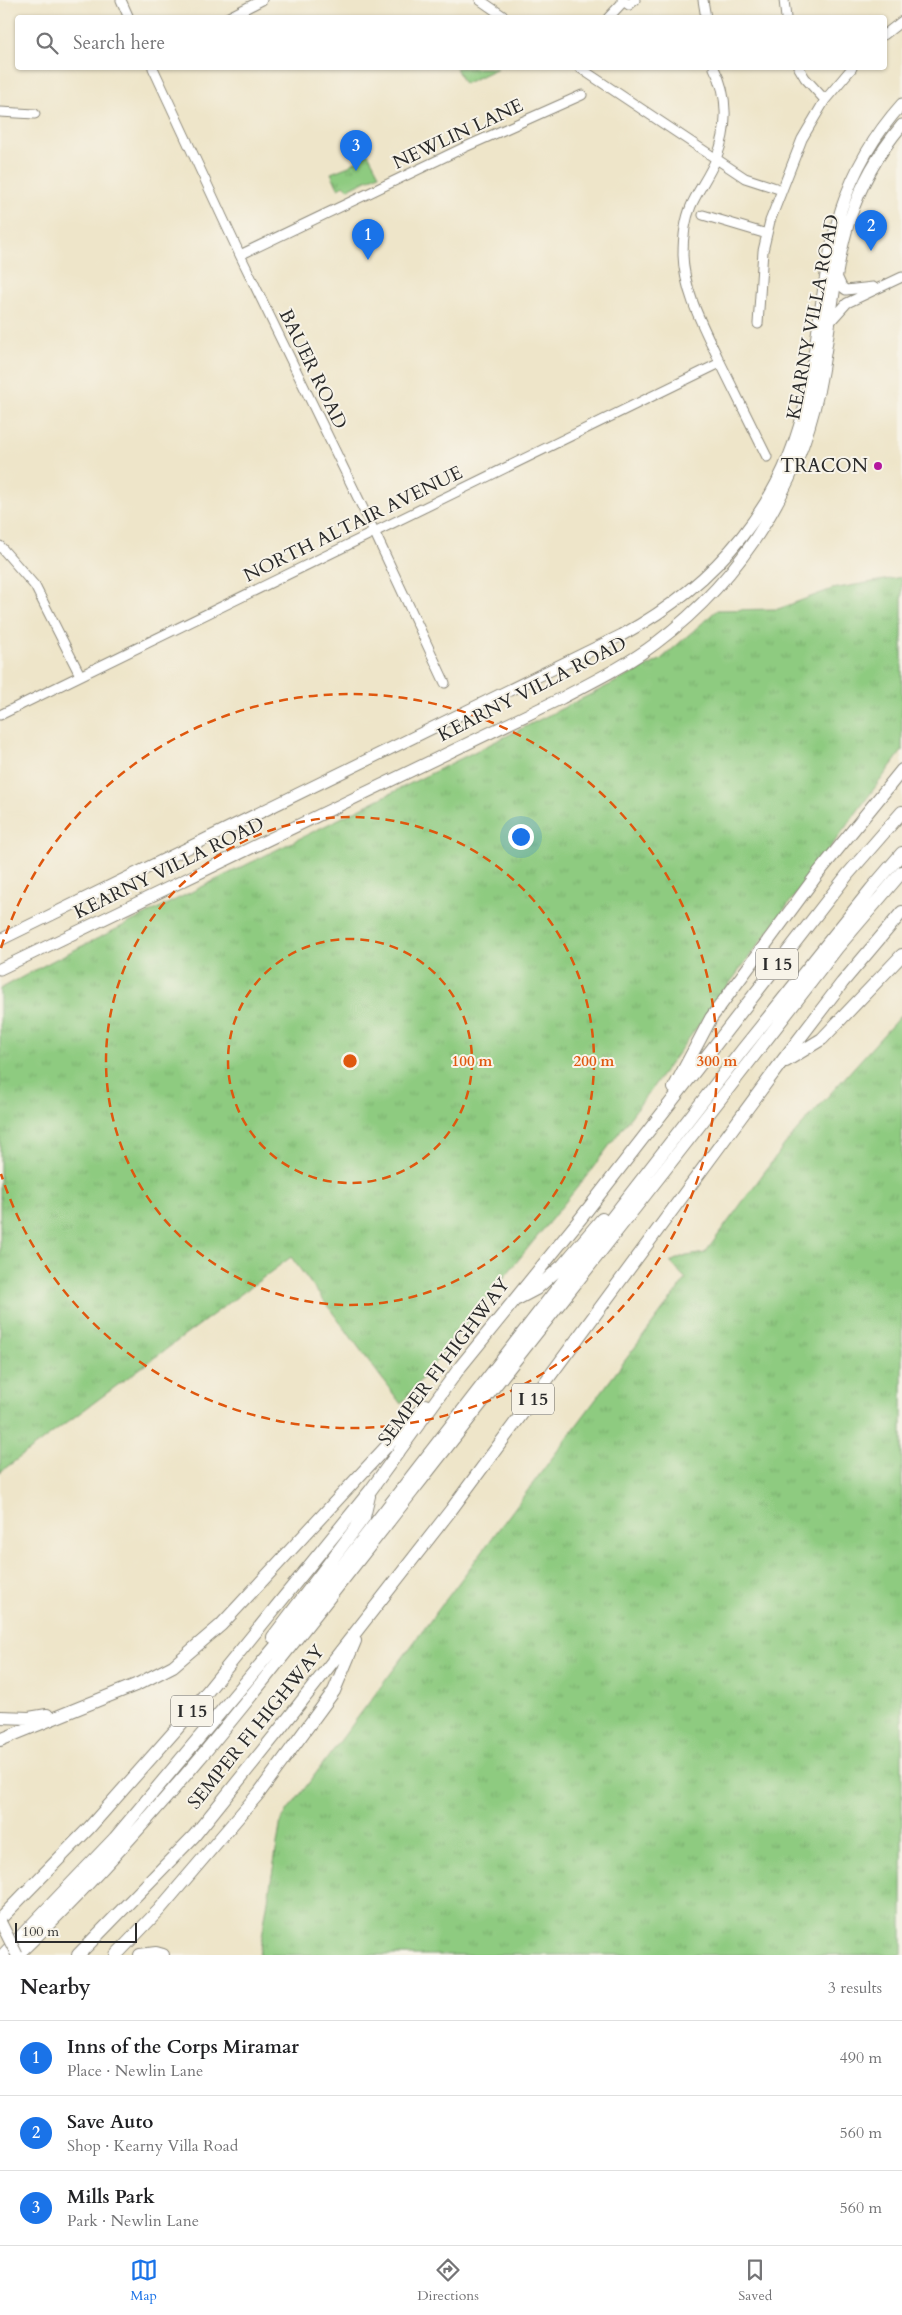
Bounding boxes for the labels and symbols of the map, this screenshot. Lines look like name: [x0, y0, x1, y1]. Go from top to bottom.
street label: NEWLIN LANE: [389, 92, 527, 176]
pin: 3: [340, 130, 372, 171]
pin: 2: [855, 210, 887, 251]
street label: KEARNY VILLA ROAD: [780, 212, 846, 422]
pin: 1: [352, 219, 384, 260]
street label: BAUER ROAD: [273, 305, 353, 433]
place label: TRACON: [780, 453, 868, 479]
street label: NORTH ALTAIR AVENUE: [239, 460, 467, 588]
marker: TRACON: [872, 460, 884, 472]
street label: KEARNY VILLA ROAD: [433, 630, 631, 748]
street label: KEARNY VILLA ROAD: [70, 811, 268, 925]
your location: [508, 824, 534, 850]
road number: I 15: [756, 949, 798, 980]
text: 100 m: [452, 1051, 493, 1071]
text: 200 m: [574, 1051, 615, 1071]
text: 300 m: [697, 1051, 738, 1071]
centre of rings: [341, 1052, 359, 1070]
street label: SEMPER FI HIGHWAY: [372, 1272, 516, 1452]
road number: I 15: [512, 1384, 554, 1415]
street label: SEMPER FI HIGHWAY: [181, 1639, 331, 1815]
road number: I 15: [171, 1695, 213, 1726]
scale bar: [15, 1920, 138, 1943]

